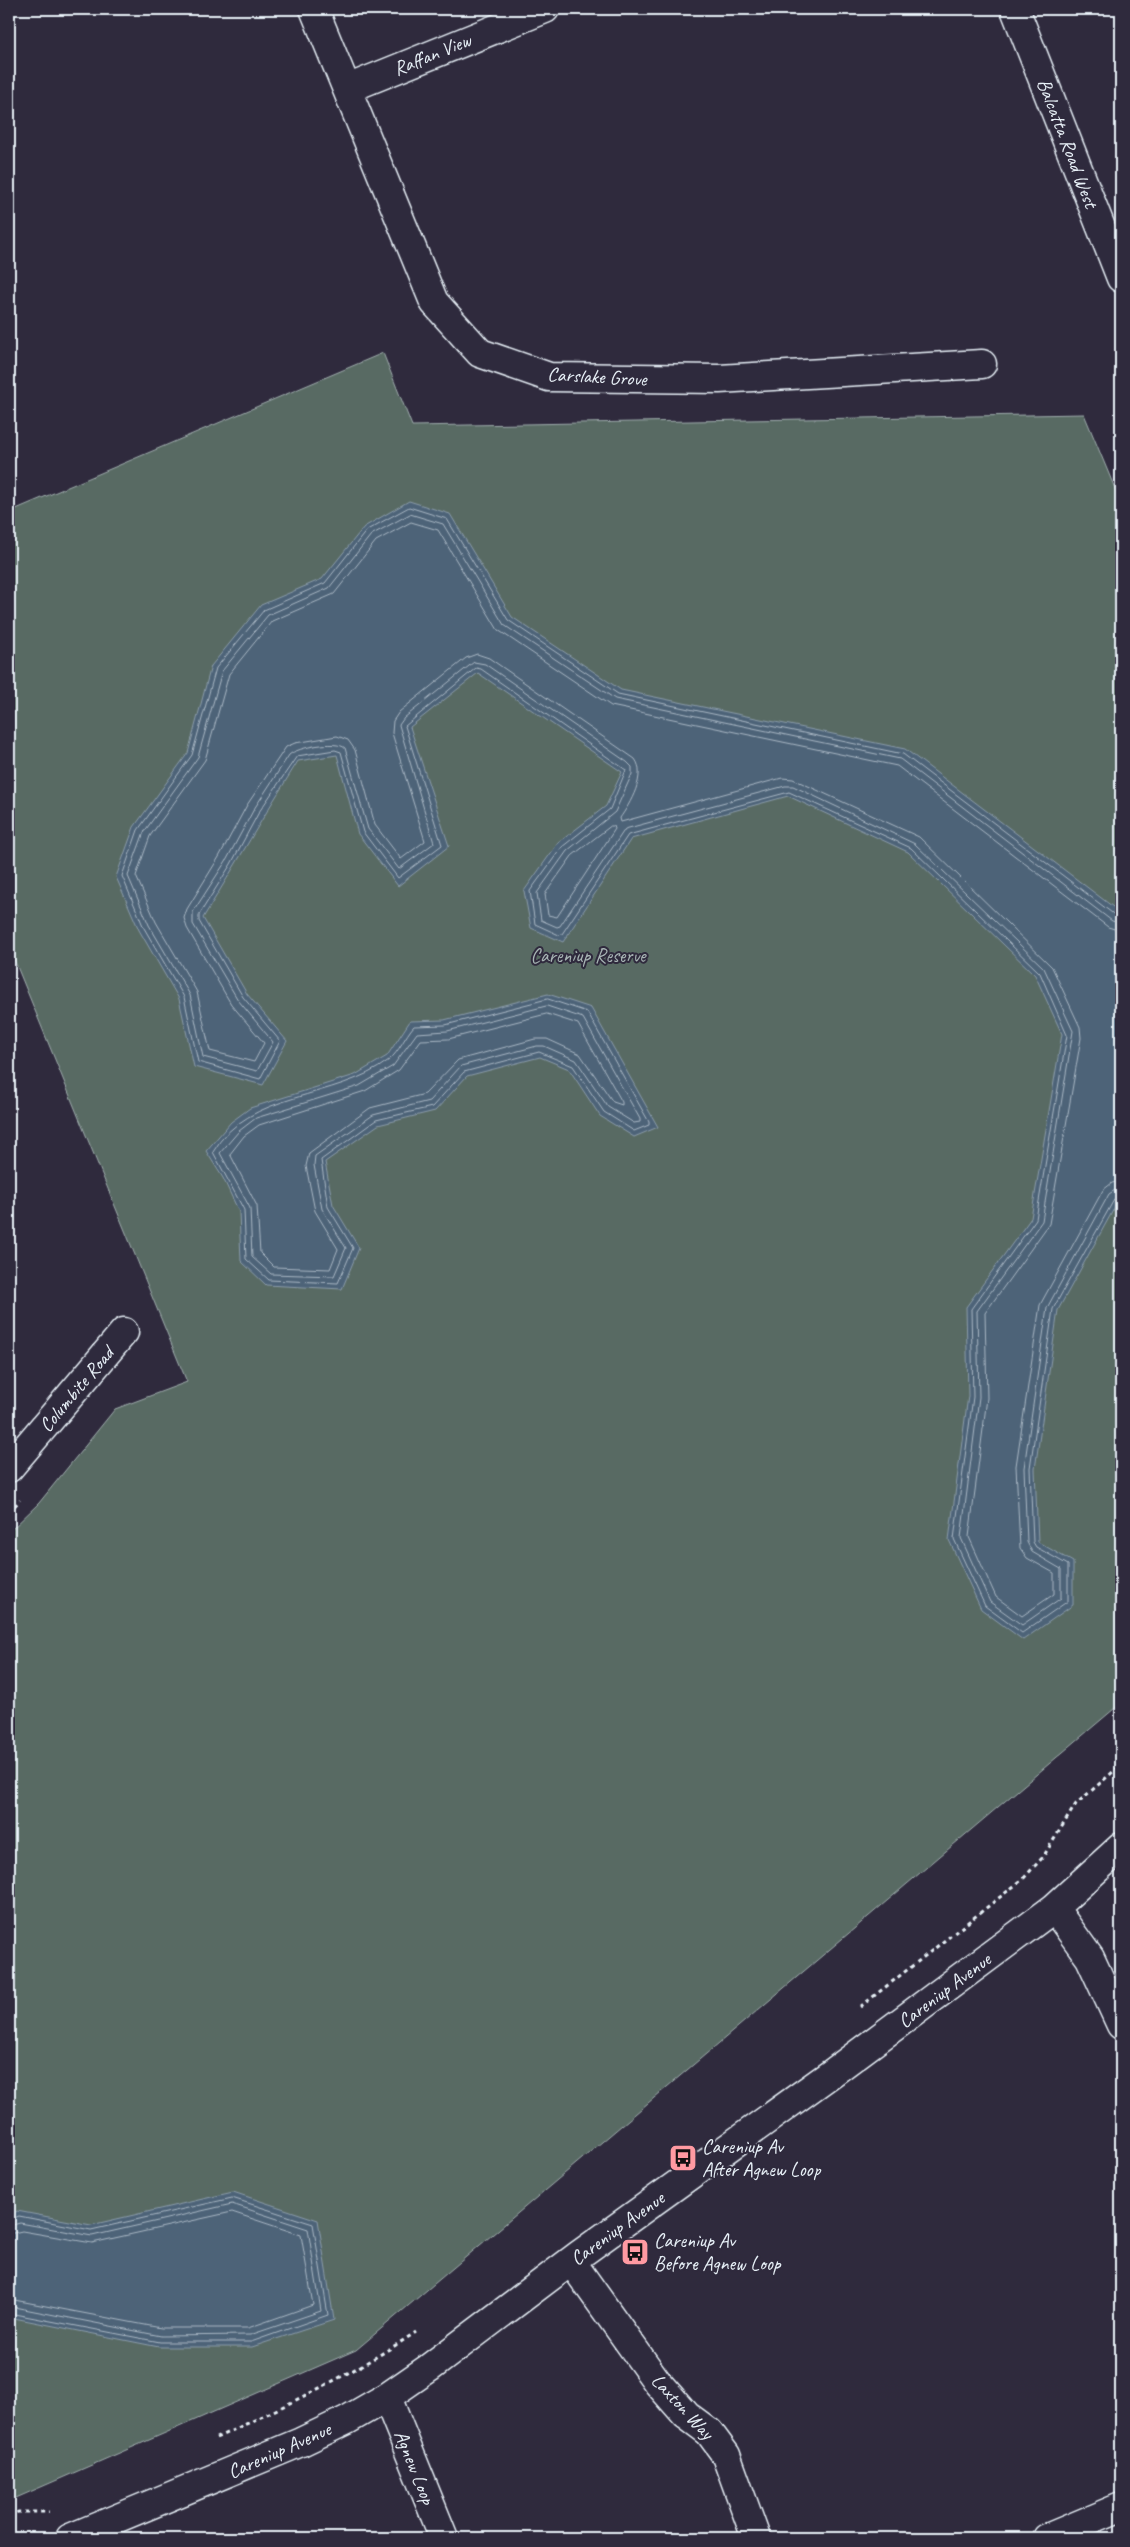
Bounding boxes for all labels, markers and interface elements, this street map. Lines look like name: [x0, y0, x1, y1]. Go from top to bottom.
street label: Raffan View: [390, 27, 476, 81]
street label: Balcatta Road West: [1031, 75, 1105, 214]
street label: Carslake Grove: [547, 361, 649, 392]
park label: Careniup Reserve: [530, 943, 647, 968]
street label: Columbite Road: [34, 1339, 121, 1437]
street label: Careniup Avenue: [893, 1946, 997, 2034]
place label: Careniup Av After Agnew Loop: [702, 2134, 822, 2182]
bus stop icon: Careniup Av After Agnew Loop: [668, 2143, 698, 2173]
street label: Careniup Avenue: [565, 2185, 671, 2271]
place label: Careniup Av Before Agnew Loop: [654, 2228, 782, 2276]
bus stop icon: Careniup Av Before Agnew Loop: [620, 2237, 650, 2267]
street label: Laxton Way: [646, 2368, 721, 2446]
street label: Careniup Avenue: [224, 2416, 336, 2484]
street label: Agnew Loop: [388, 2426, 441, 2509]

